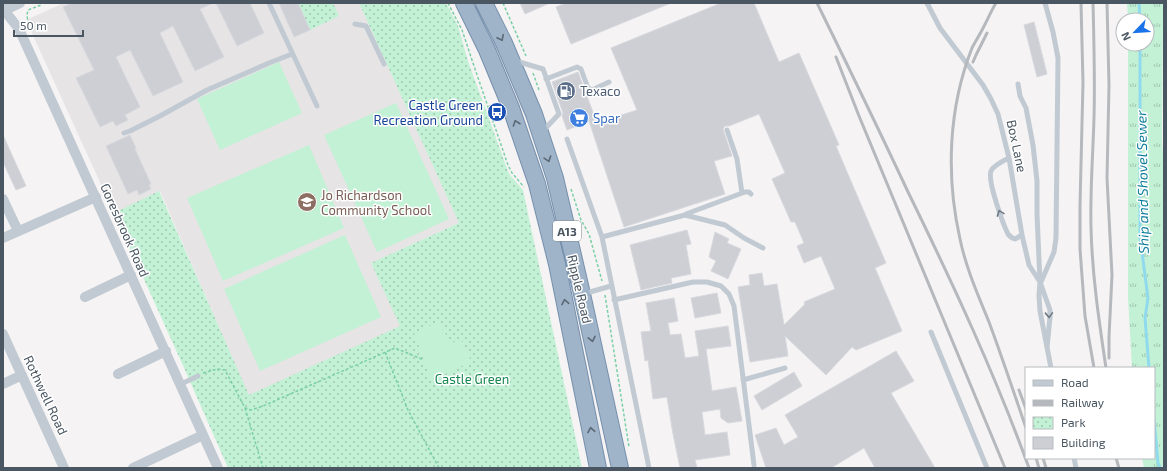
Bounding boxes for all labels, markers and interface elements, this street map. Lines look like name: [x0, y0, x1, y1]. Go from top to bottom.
scale bar: [14, 12, 83, 38]
north arrow: [1115, 12, 1155, 52]
text: 50 m: [20, 18, 47, 32]
text: N: [1118, 30, 1133, 43]
one-way arrow: [496, 34, 504, 41]
fuel station icon: Texaco: [555, 80, 577, 102]
place label: Texaco: [580, 83, 621, 99]
place label: Castle Green Recreation Ground: [374, 97, 483, 128]
bus stop icon: Castle Green Recreation Ground: [486, 101, 508, 123]
supermarket icon: Spar: [568, 107, 590, 129]
place label: Spar: [593, 110, 620, 126]
water label: Ship and Shovel Sewer: [1132, 110, 1152, 254]
street label: Box Lane: [1004, 118, 1030, 174]
one-way arrow: [513, 120, 521, 127]
one-way arrow: [544, 155, 552, 162]
street label: Goresbrook Road: [97, 181, 153, 279]
place label: Jo Richardson Community School: [321, 187, 431, 218]
school or university icon: Jo Richardson Community School: [296, 191, 318, 213]
one-way arrow: [996, 209, 1005, 216]
road number: A13: [553, 221, 581, 241]
street label: Ripple Road: [564, 253, 596, 325]
one-way arrow: [561, 299, 569, 305]
one-way arrow: [1045, 312, 1054, 318]
one-way arrow: [588, 336, 596, 343]
street label: Rothwell Road: [21, 353, 71, 437]
legend: [1025, 367, 1155, 459]
park label: Castle Green: [435, 371, 509, 387]
text: Road: [1061, 375, 1089, 389]
text: Railway: [1061, 395, 1105, 409]
text: Park: [1061, 415, 1086, 429]
one-way arrow: [587, 427, 595, 433]
text: Building: [1061, 435, 1106, 449]

